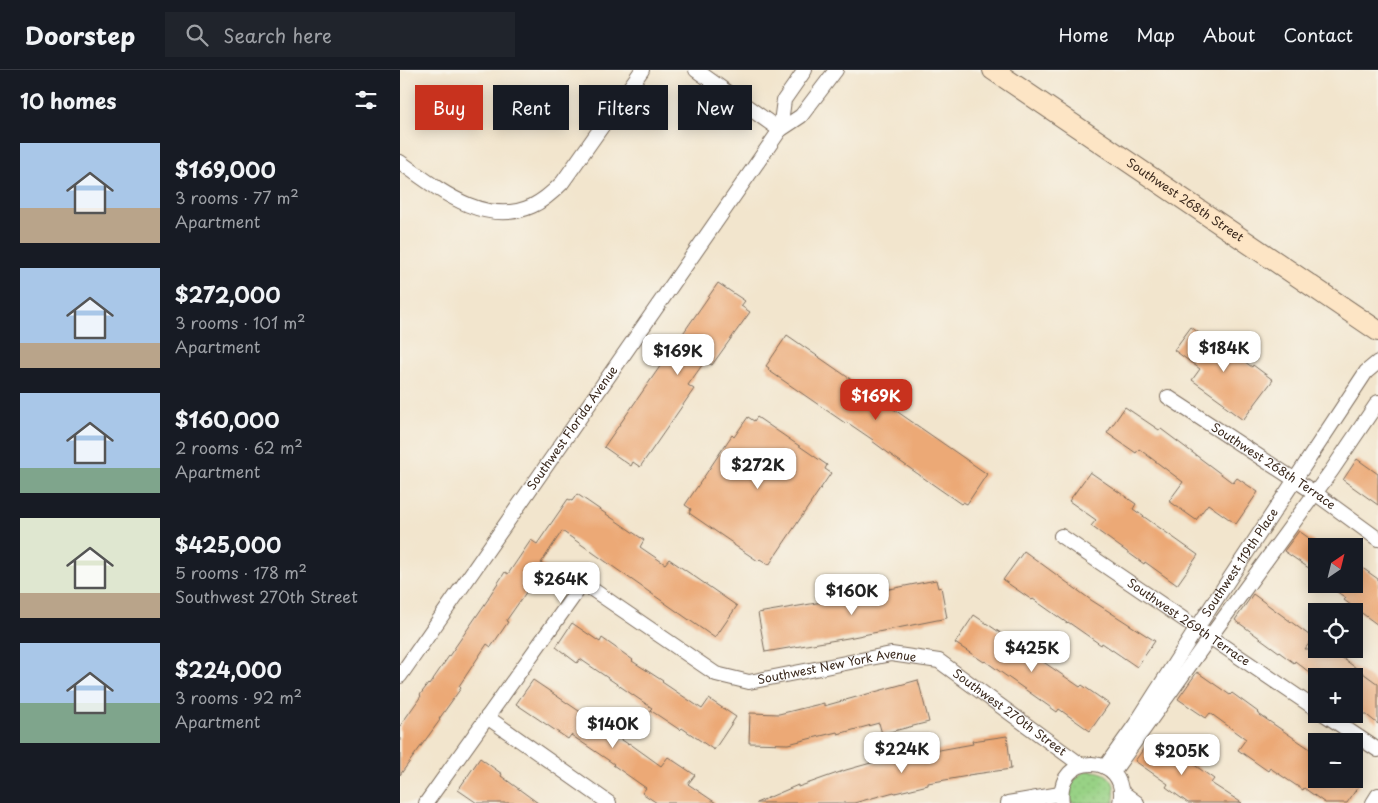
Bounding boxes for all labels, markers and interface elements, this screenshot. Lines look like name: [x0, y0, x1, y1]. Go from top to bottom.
search box: [165, 12, 515, 57]
text: Doorstep: [25, 17, 135, 53]
icon: search: [183, 21, 211, 49]
text: Search here: [223, 21, 332, 49]
text: Home: [1058, 21, 1108, 48]
text: Map: [1136, 21, 1175, 48]
text: About: [1203, 21, 1255, 48]
text: Contact: [1283, 21, 1353, 48]
text: 10 homes: [20, 84, 117, 116]
chip: Buy: [415, 85, 483, 130]
chip: Rent: [493, 85, 569, 130]
chip: Filters: [579, 85, 668, 130]
chip: New: [678, 85, 752, 130]
icon: filters: [352, 86, 380, 114]
text: $169,000: [175, 153, 276, 185]
street label: Southwest 268th Street: [1123, 153, 1248, 246]
icon: home: [60, 163, 120, 223]
text: 3 rooms · 77 m²: [175, 185, 299, 209]
text: Apartment: [175, 209, 260, 233]
text: $272,000: [175, 278, 280, 310]
icon: home: [60, 288, 120, 348]
text: 3 rooms · 101 m²: [175, 310, 306, 334]
pin: $184K: [1189, 330, 1259, 373]
text: Apartment: [175, 334, 260, 358]
pin: $169K: [643, 334, 713, 376]
text: $184K: [1199, 335, 1249, 359]
text: $169K: [653, 338, 703, 362]
street label: Southwest Florida Avenue: [522, 361, 622, 493]
pin: $169K: [841, 378, 911, 421]
text: $169K: [851, 383, 901, 407]
text: $160,000: [175, 403, 279, 435]
icon: home: [60, 413, 120, 473]
street label: Southwest 268th Terrace: [1208, 418, 1340, 513]
text: 2 rooms · 62 m²: [175, 435, 303, 459]
pin: $272K: [723, 448, 793, 490]
text: $272K: [731, 452, 785, 476]
text: Apartment: [175, 459, 260, 483]
street label: Southwest 119th Place: [1197, 504, 1282, 620]
text: $425,000: [175, 528, 281, 560]
icon: home: [60, 538, 120, 598]
north arrow: [1308, 538, 1362, 592]
map controls: [1308, 538, 1363, 788]
text: 5 rooms · 178 m²: [175, 560, 307, 584]
pin: $264K: [526, 562, 596, 604]
text: $264K: [534, 566, 588, 590]
street label: Southwest 269th Terrace: [1124, 573, 1254, 670]
pin: $160K: [817, 574, 887, 616]
text: $160K: [826, 578, 878, 602]
text: Southwest 270th Street: [175, 584, 358, 608]
button: locate: [1308, 603, 1363, 658]
pin: $425K: [997, 630, 1067, 673]
text: $425K: [1005, 635, 1059, 659]
street label: Southwest New York Avenue: [756, 644, 918, 688]
text: $224,000: [175, 653, 282, 685]
icon: home: [60, 663, 120, 723]
street label: Southwest 270th Street: [949, 664, 1071, 760]
button: +: [1308, 668, 1363, 723]
text: 3 rooms · 92 m²: [175, 685, 302, 709]
pin: $140K: [578, 706, 648, 749]
text: Apartment: [175, 709, 260, 733]
text: $140K: [587, 711, 639, 735]
pin: $224K: [867, 732, 937, 774]
button: −: [1308, 733, 1363, 788]
pin: $205K: [1147, 734, 1217, 776]
text: $224K: [875, 736, 929, 760]
text: $205K: [1155, 738, 1209, 762]

